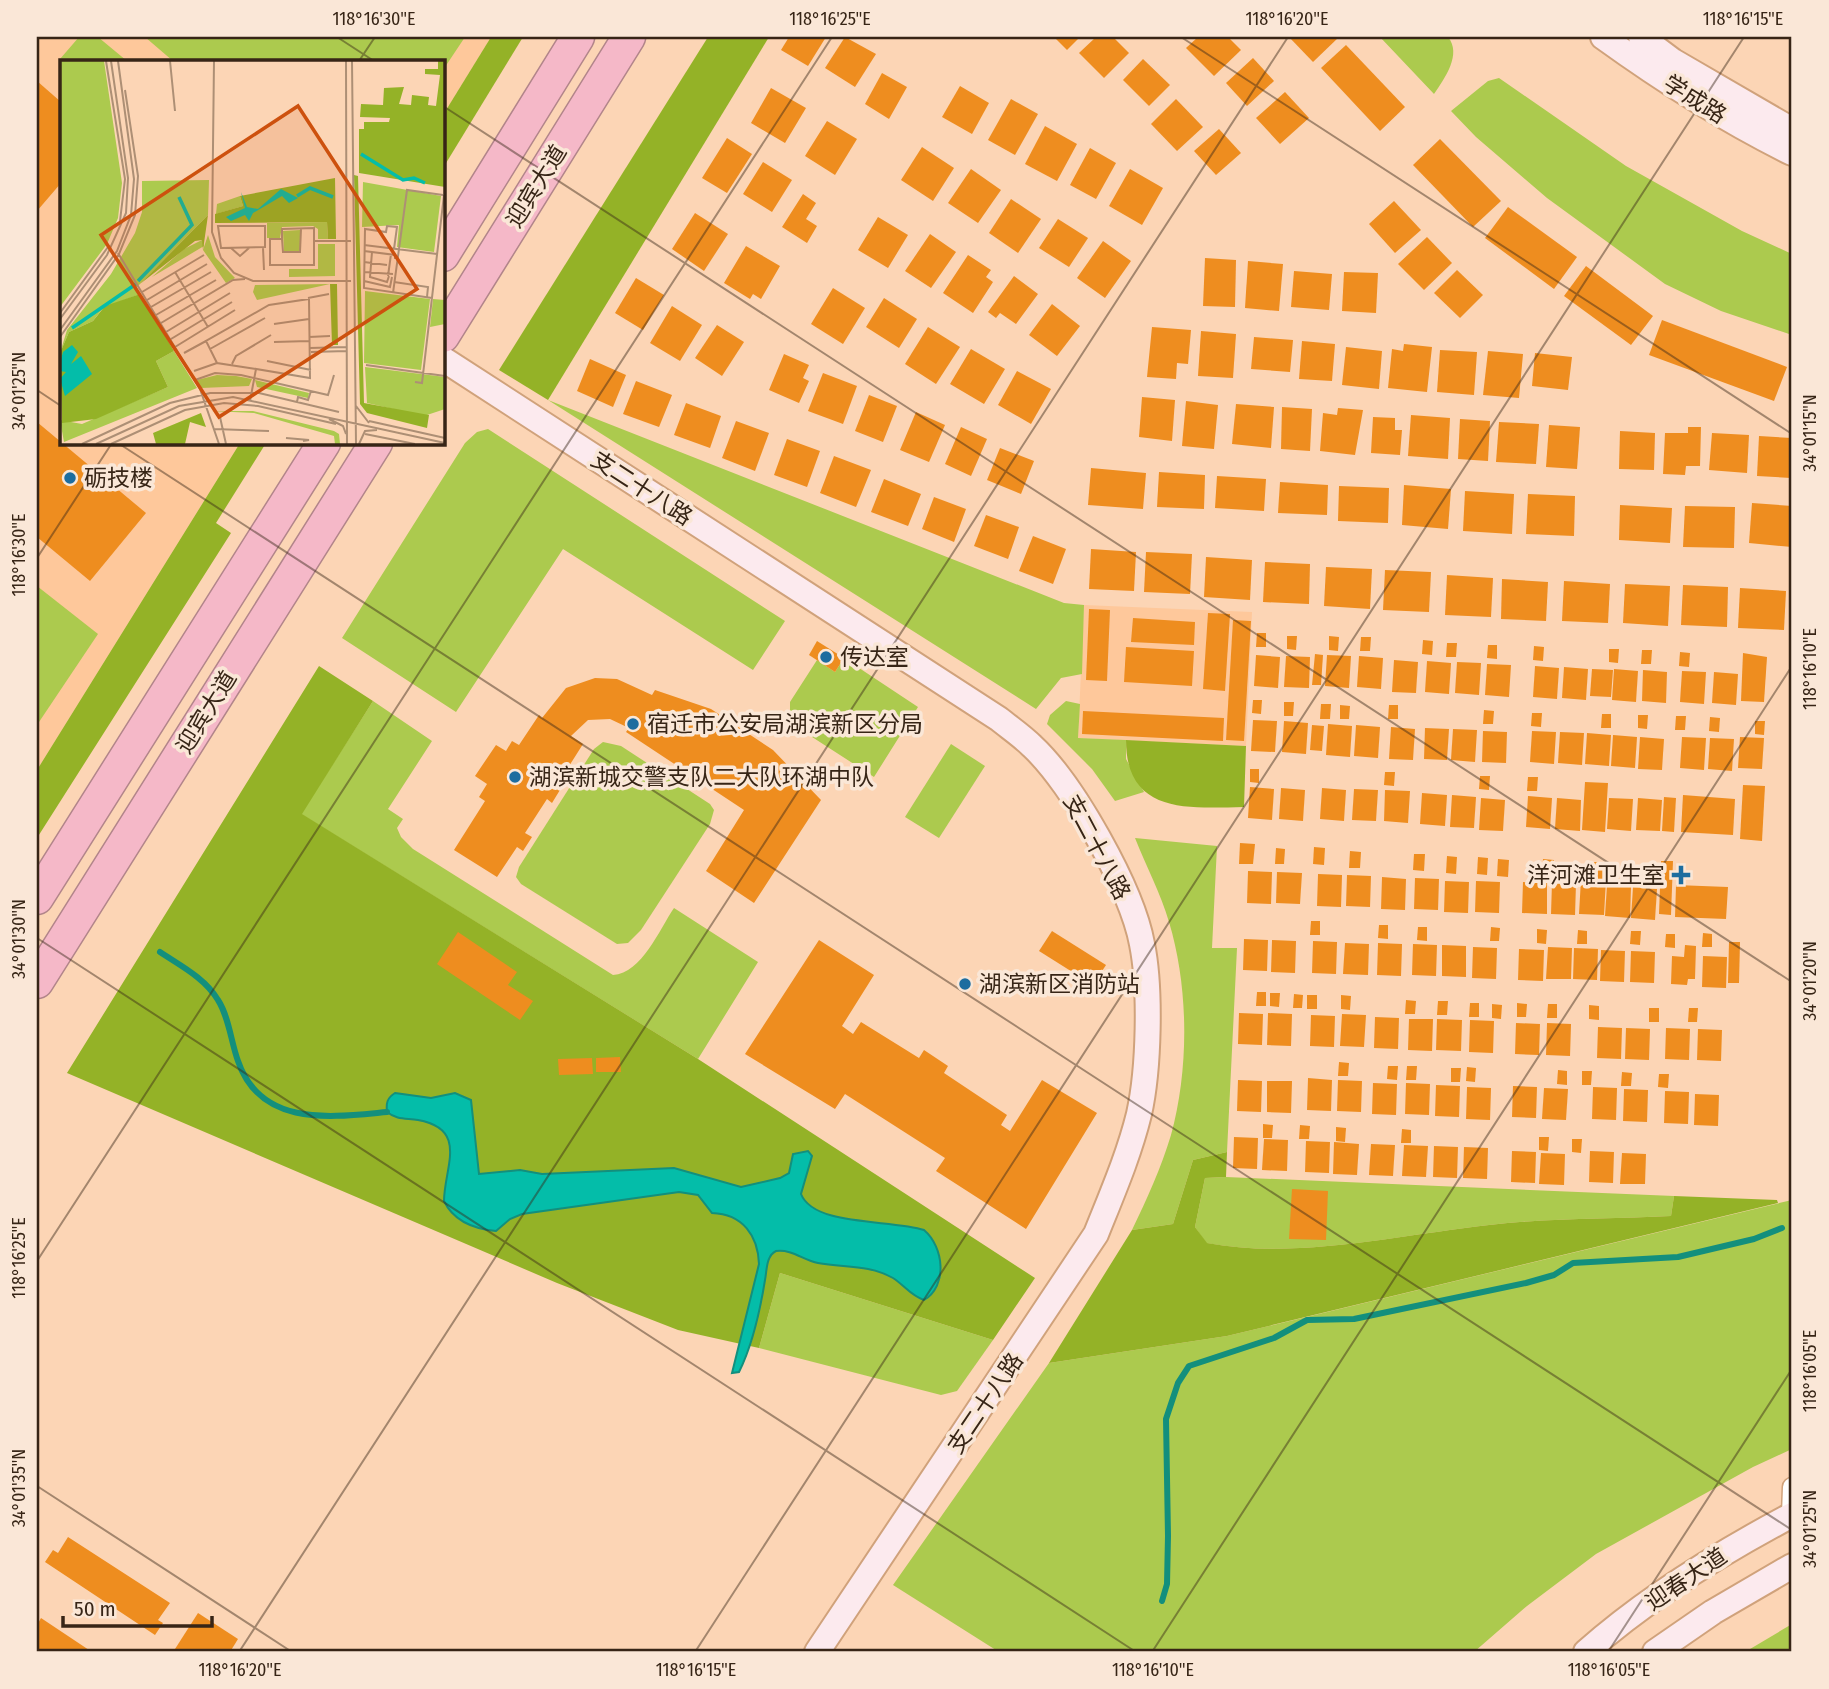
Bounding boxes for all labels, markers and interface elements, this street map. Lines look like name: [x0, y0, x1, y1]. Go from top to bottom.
text: 118°16'30"E: [332, 8, 416, 30]
text: 118°16'25"E: [789, 8, 871, 30]
text: 118°16'20"E: [1246, 8, 1328, 30]
text: 118°16'15"E: [1703, 8, 1783, 30]
inset map: [60, 60, 444, 444]
street label: 学成路: [1658, 69, 1732, 129]
street label: 迎宾大道: [500, 140, 572, 232]
text: 34°01'25"N: [8, 352, 30, 430]
text: 34°01'15"N: [1799, 394, 1821, 472]
street label: 支二十八路: [586, 445, 698, 531]
place label: 砺技楼: [84, 464, 153, 492]
marker: 砺技楼: [62, 470, 78, 486]
text: 118°16'30"E: [8, 513, 30, 597]
text: 118°16'10"E: [1799, 628, 1821, 710]
place label: 传达室: [840, 643, 909, 671]
marker: 传达室: [818, 649, 834, 665]
street label: 迎宾大道: [170, 666, 242, 758]
place label: 宿迁市公安局湖滨新区分局: [647, 710, 923, 738]
marker: 宿迁市公安局湖滨新区分局: [625, 716, 641, 732]
place label: 湖滨新城交警支队二大队环湖中队: [529, 763, 874, 791]
marker: 湖滨新城交警支队二大队环湖中队: [507, 769, 523, 785]
street label: 支二十八路: [1058, 790, 1136, 904]
place label: 洋河滩卫生室: [1527, 861, 1665, 889]
marker: 洋河滩卫生室: [1671, 865, 1691, 885]
text: 34°01'30"N: [8, 899, 30, 979]
text: 34°01'20"N: [1799, 941, 1821, 1021]
place label: 湖滨新区消防站: [979, 970, 1140, 998]
marker: 湖滨新区消防站: [957, 976, 973, 992]
text: 118°16'25"E: [8, 1217, 30, 1299]
text: 118°16'05"E: [1799, 1330, 1821, 1412]
street label: 支二十八路: [941, 1348, 1029, 1458]
text: 34°01'35"N: [8, 1449, 30, 1527]
text: 34°01'25"N: [1799, 1490, 1821, 1568]
street label: 迎春大道: [1640, 1542, 1732, 1616]
scale bar: [63, 1584, 212, 1628]
text: 50 m: [74, 1596, 116, 1622]
text: 118°16'20"E: [199, 1659, 281, 1681]
text: 118°16'15"E: [656, 1659, 736, 1681]
text: 118°16'10"E: [1112, 1659, 1194, 1681]
text: 118°16'05"E: [1568, 1659, 1650, 1681]

